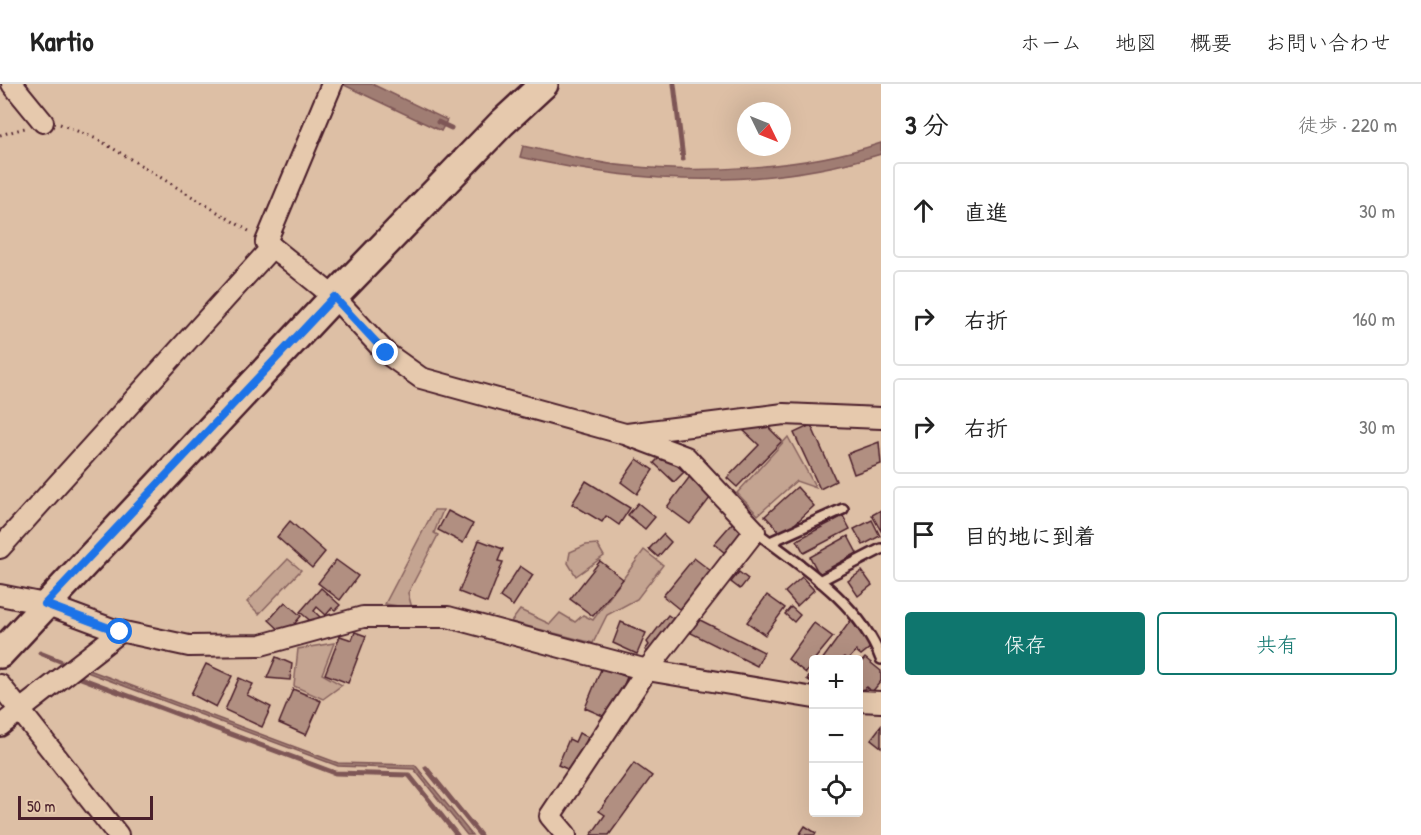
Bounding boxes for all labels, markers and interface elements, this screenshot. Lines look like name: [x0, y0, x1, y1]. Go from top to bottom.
text: Kartio: [30, 22, 94, 60]
text: ホーム: [1020, 28, 1082, 57]
text: 地図: [1115, 28, 1157, 57]
text: 概要: [1190, 28, 1232, 57]
text: お問い合わせ: [1265, 28, 1391, 57]
north arrow: [737, 102, 791, 156]
text: 3 分: [905, 107, 949, 142]
text: 徒歩 · 220 m: [1298, 111, 1397, 138]
icon: ahead: [907, 194, 940, 227]
text: 直進: [964, 197, 1008, 227]
text: 30 m: [1359, 197, 1395, 224]
icon: right: [907, 302, 940, 335]
text: 右折: [964, 305, 1008, 335]
text: 160 m: [1353, 305, 1395, 332]
route end: [372, 339, 398, 365]
icon: right: [907, 410, 940, 443]
text: 右折: [964, 413, 1008, 443]
text: 30 m: [1359, 413, 1395, 440]
icon: arrive: [907, 518, 940, 551]
text: 目的地に到着: [964, 521, 1096, 551]
button: 保存: [905, 612, 1145, 675]
button: 共有: [1157, 612, 1397, 675]
route start: [106, 618, 132, 644]
map controls: [809, 655, 863, 817]
button: +: [809, 655, 863, 709]
button: −: [809, 709, 863, 763]
button: locate: [809, 763, 863, 817]
scale bar: [18, 793, 153, 820]
text: 50 m: [27, 795, 56, 817]

